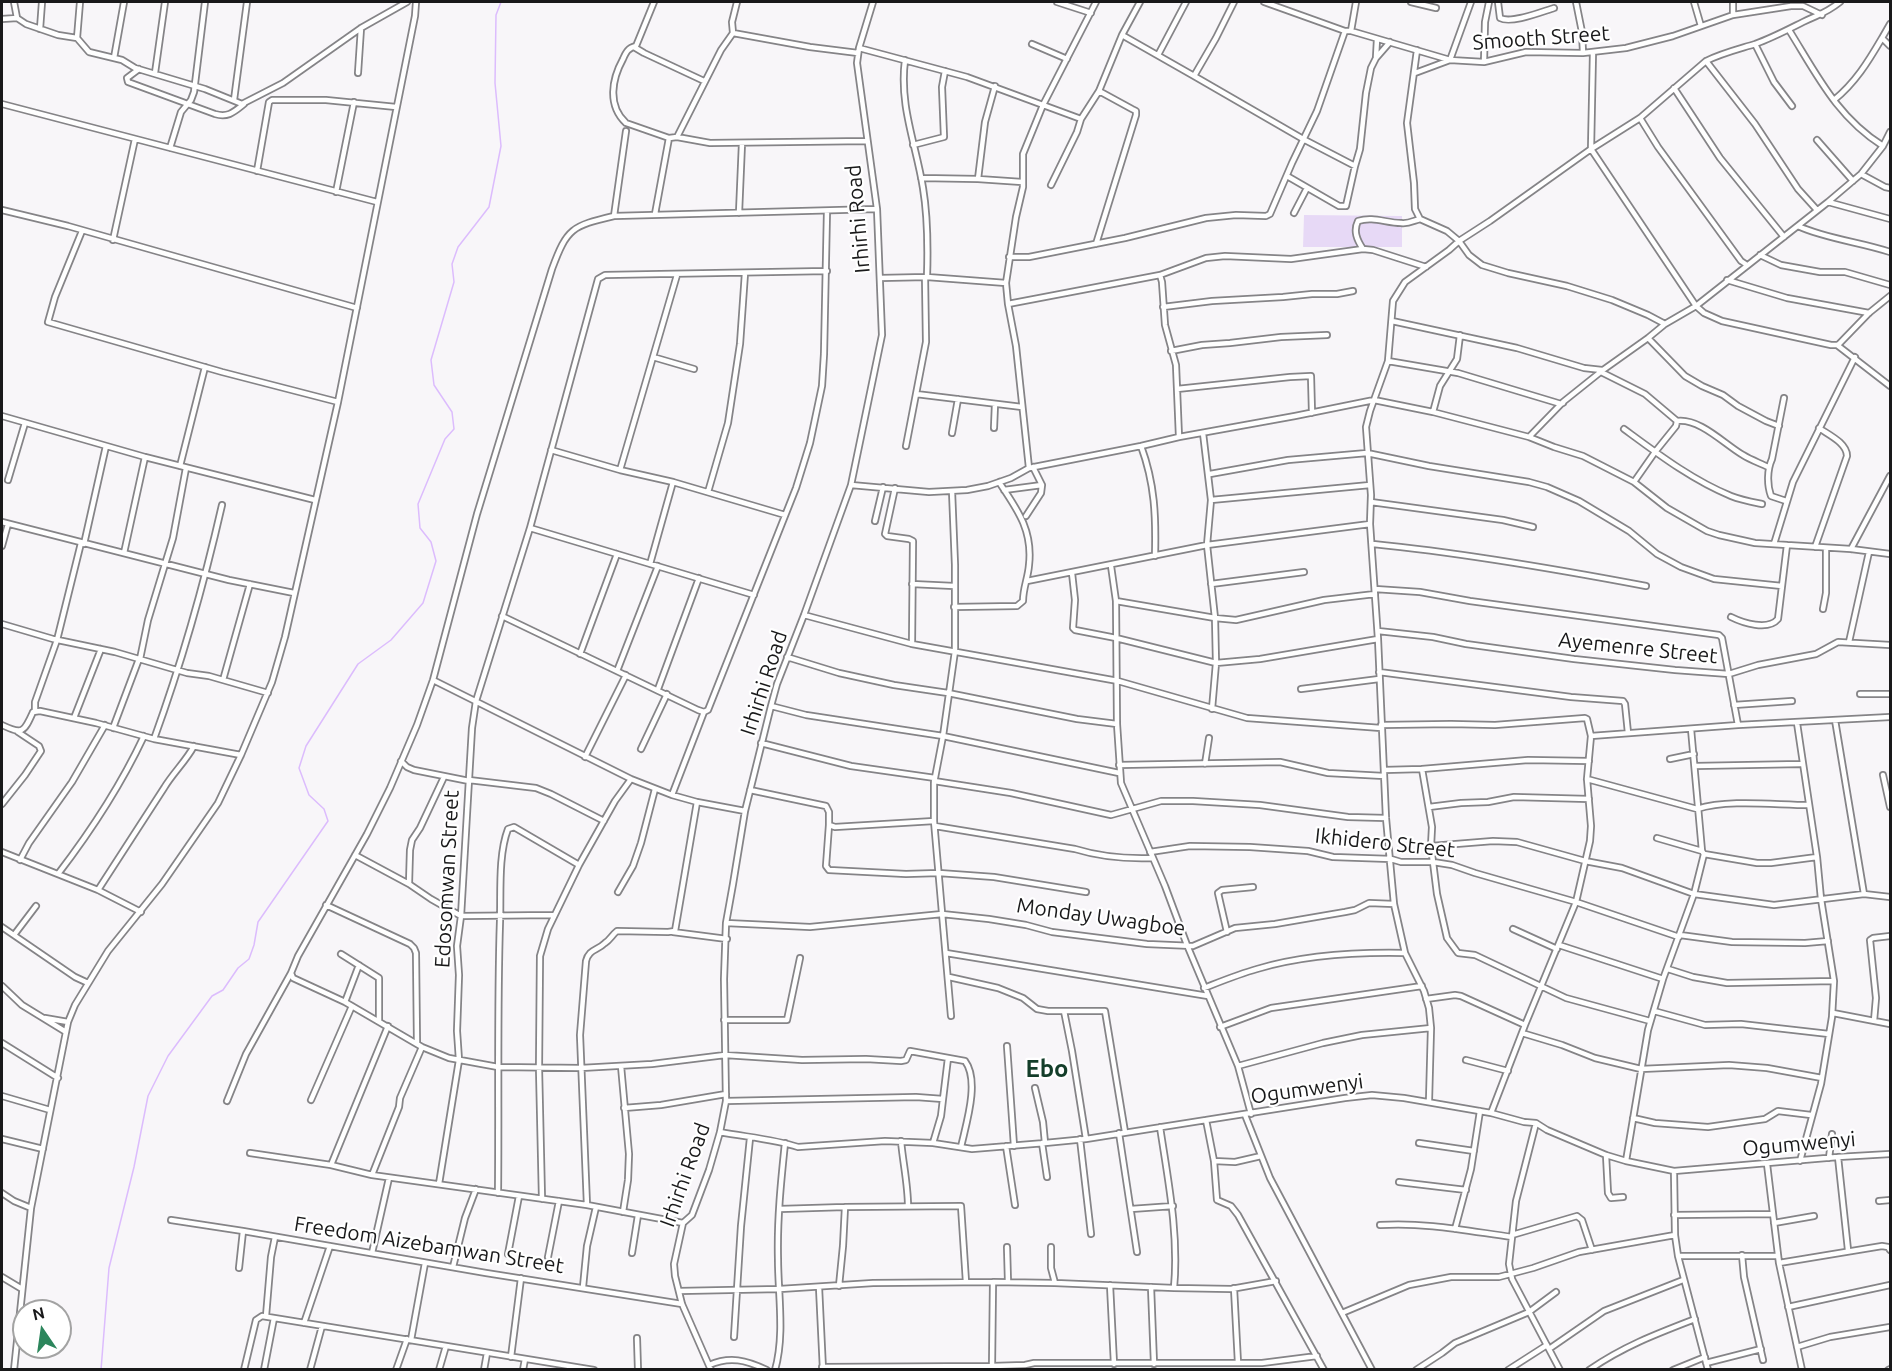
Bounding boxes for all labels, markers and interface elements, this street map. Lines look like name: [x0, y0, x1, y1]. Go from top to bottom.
street label: Smooth Street: [1472, 21, 1610, 55]
street label: Irhirhi Road: [841, 164, 875, 274]
street label: Irhirhi Road: [735, 627, 793, 739]
street label: Ayemenre Street: [1557, 627, 1719, 669]
street label: Edosomwan Street: [430, 789, 464, 969]
street label: Ikhidero Street: [1314, 823, 1456, 863]
street label: Monday Uwagboe: [1015, 893, 1187, 941]
district label: Ebo: [1025, 1055, 1069, 1083]
street label: Ogumwenyi: [1249, 1069, 1365, 1109]
street label: Irhirhi Road: [655, 1120, 715, 1230]
street label: Ogumwenyi: [1741, 1127, 1857, 1161]
street label: Freedom Aizebamwan Street: [292, 1211, 566, 1279]
north arrow: [12, 1299, 72, 1359]
text: N: [31, 1303, 46, 1324]

